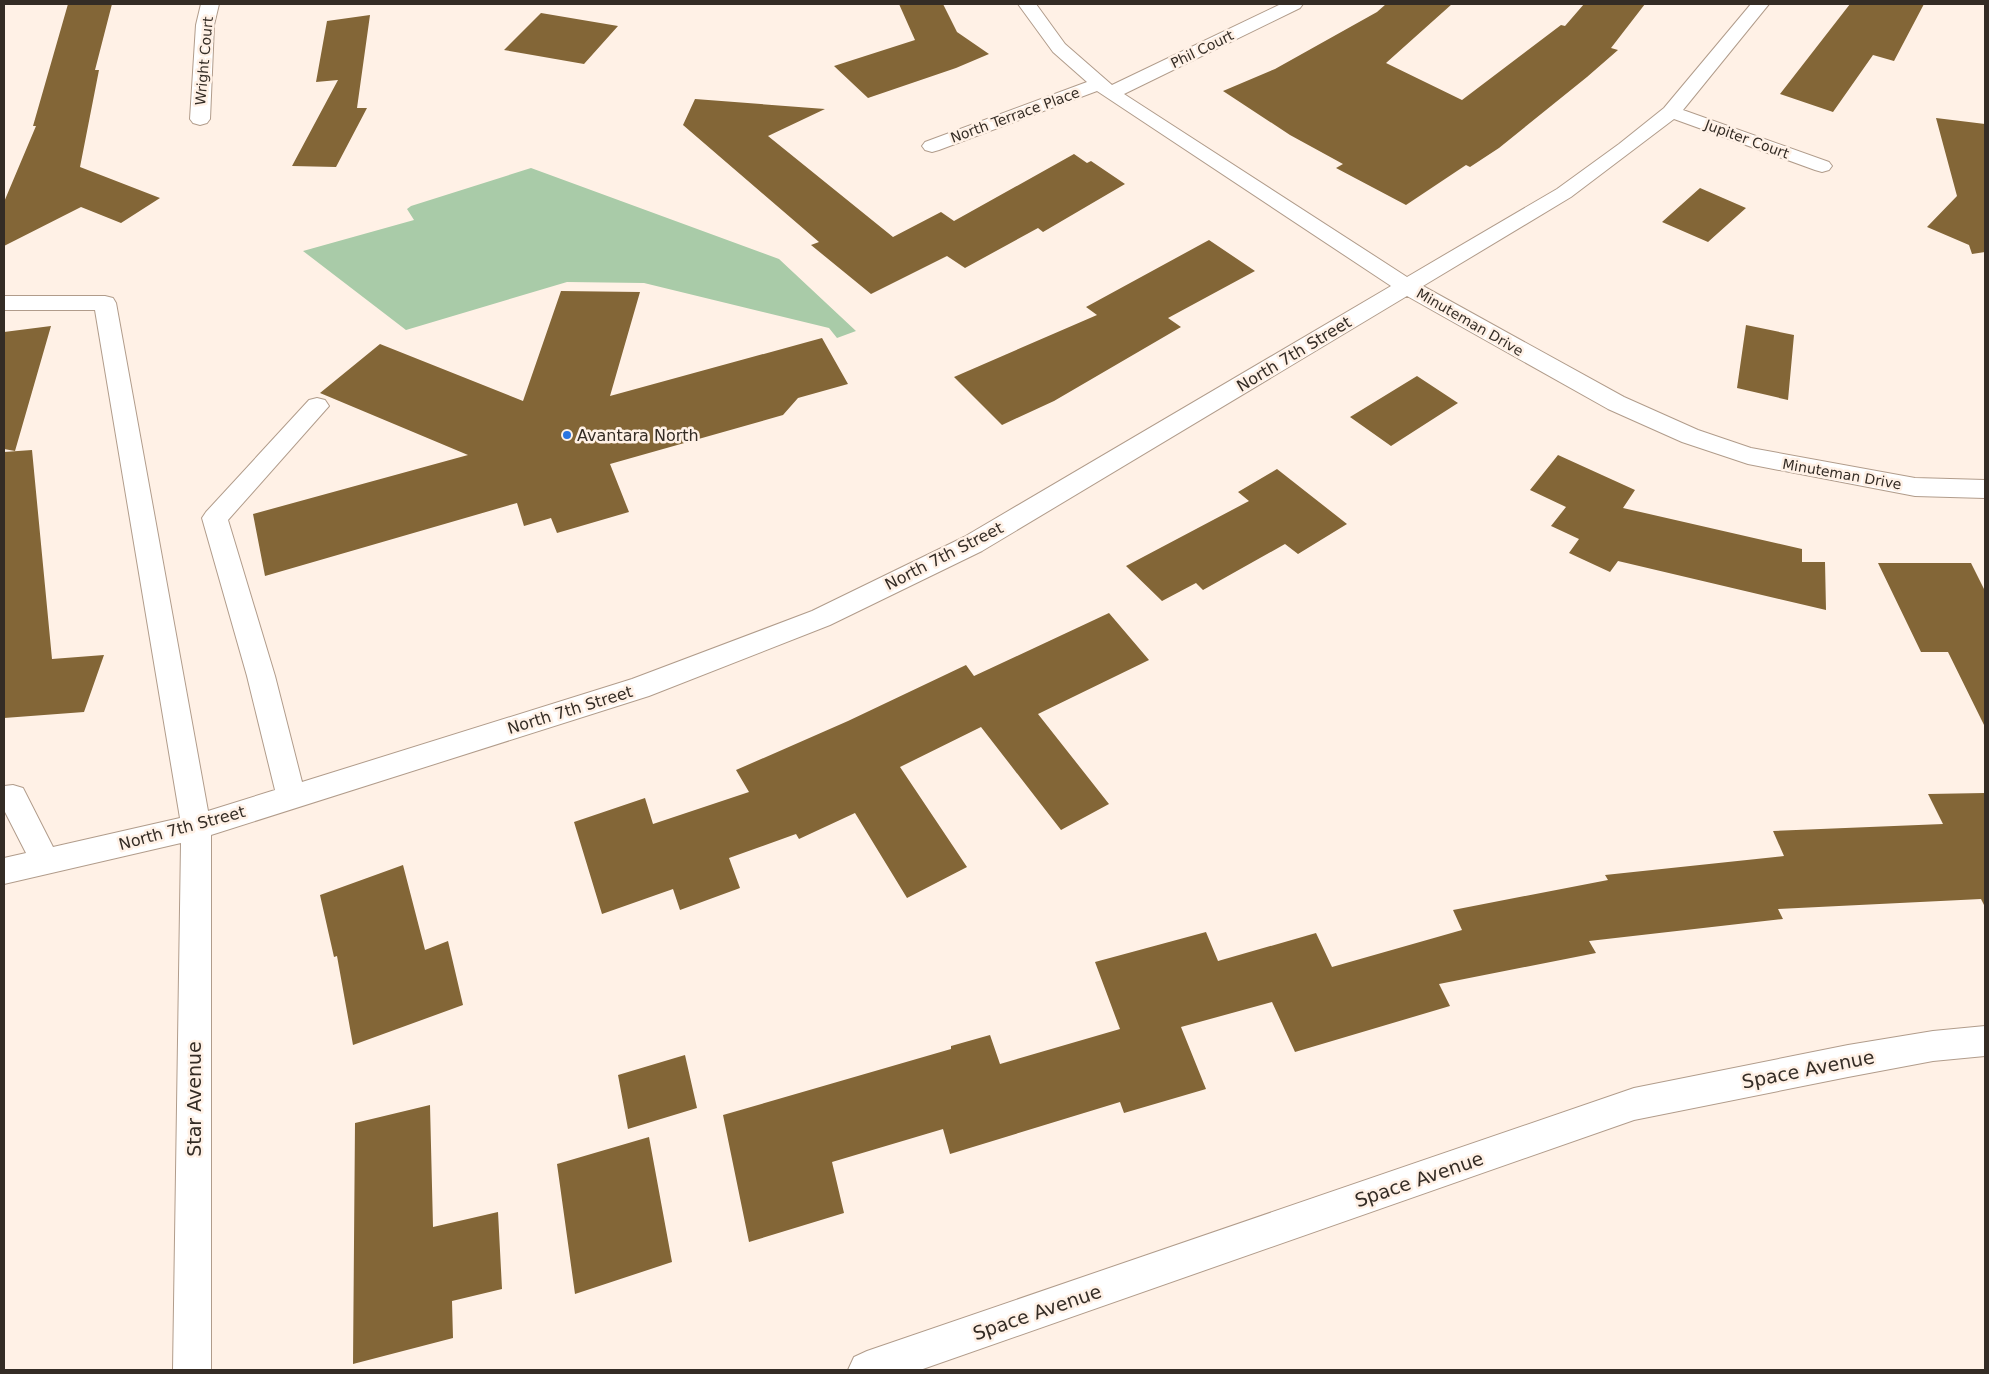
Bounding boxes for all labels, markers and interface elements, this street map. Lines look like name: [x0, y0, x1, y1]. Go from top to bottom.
street label: Wright Court: [192, 15, 216, 106]
street label: Phil Court: [1168, 27, 1237, 71]
street label: North Terrace Place: [948, 84, 1082, 146]
street label: Jupiter Court: [1702, 116, 1792, 162]
street label: Minuteman Drive: [1414, 285, 1526, 359]
street label: North 7th Street: [1233, 312, 1355, 396]
place label: Avantara North: [577, 426, 699, 445]
marker: Avantara North: [561, 429, 573, 441]
street label: Minuteman Drive: [1781, 456, 1903, 492]
street label: North 7th Street: [882, 518, 1006, 594]
street label: North 7th Street: [505, 682, 635, 738]
street label: North 7th Street: [117, 802, 247, 854]
street label: Star Avenue: [183, 1041, 205, 1157]
street label: Space Avenue: [1740, 1045, 1876, 1093]
street label: Space Avenue: [1352, 1147, 1486, 1211]
street label: Space Avenue: [970, 1280, 1104, 1344]

